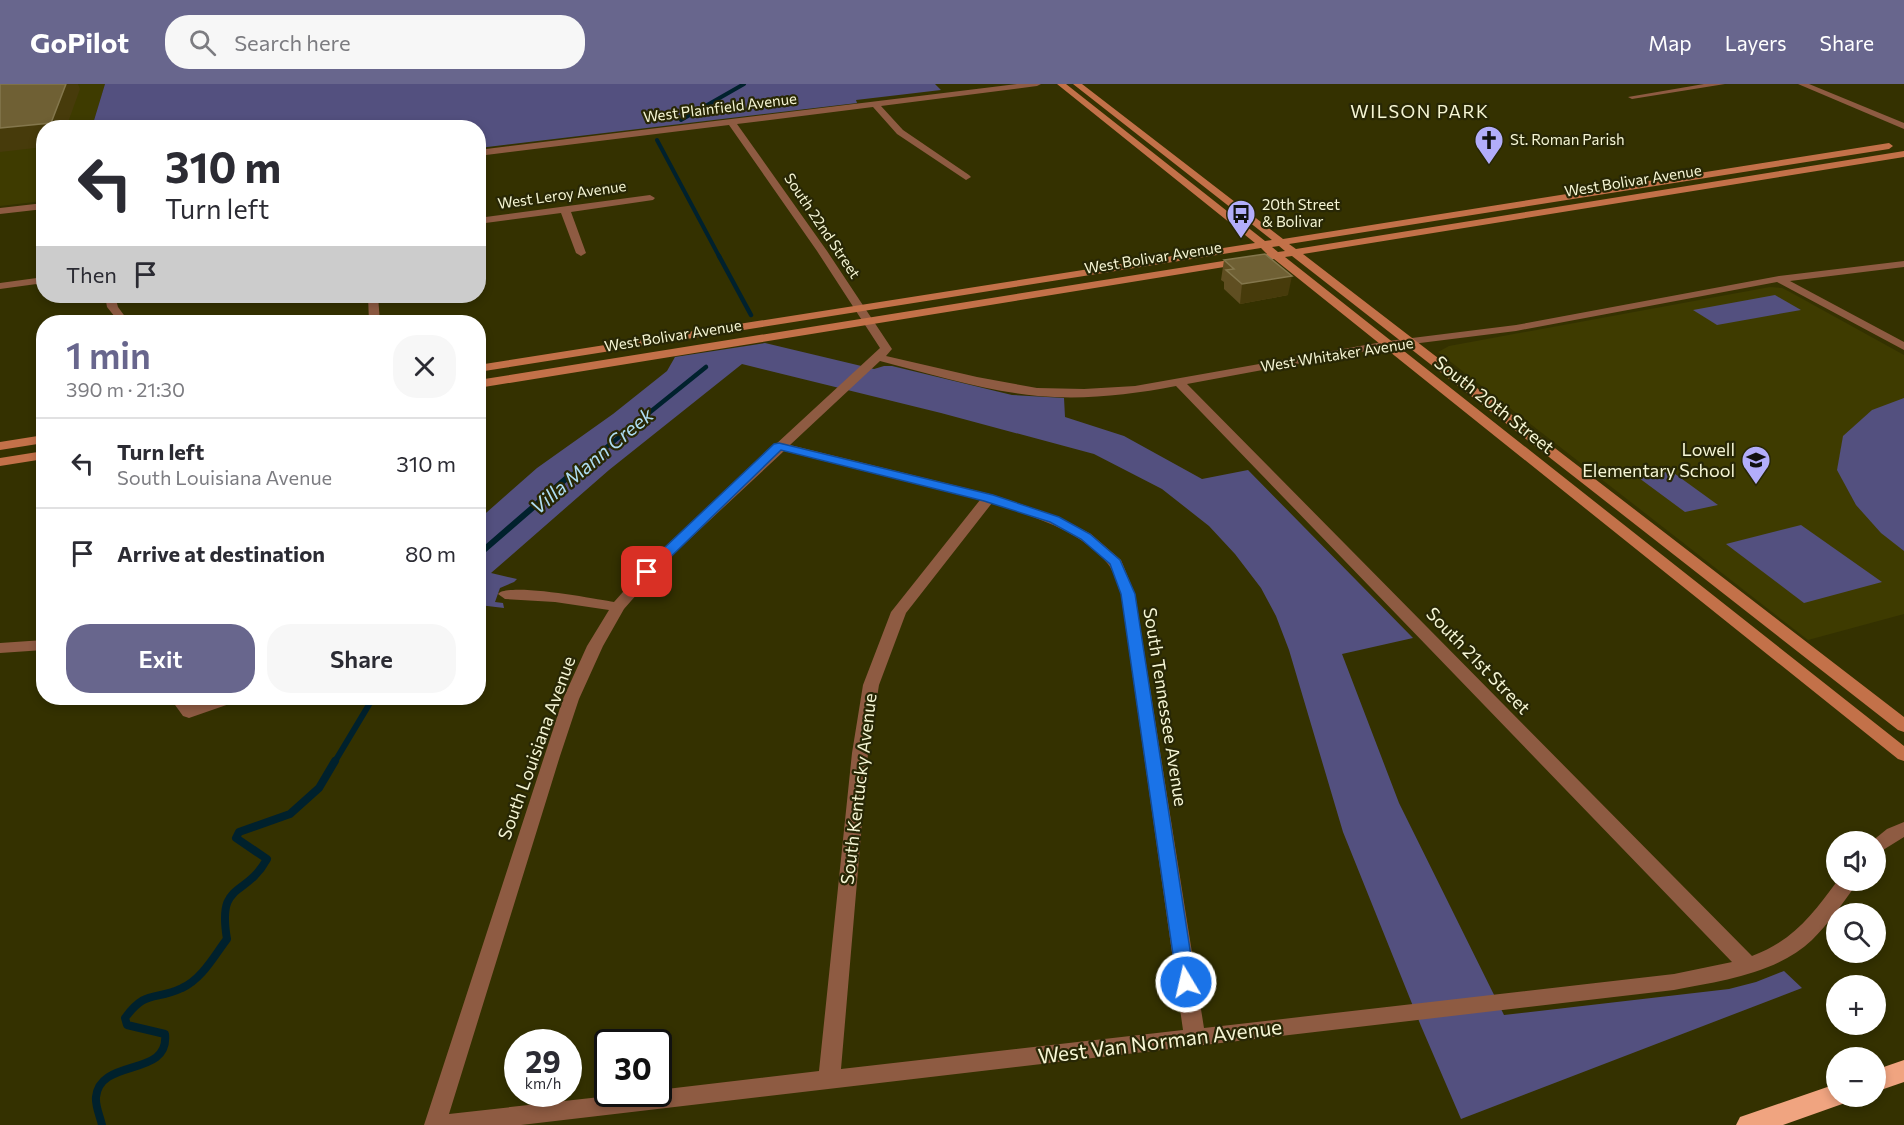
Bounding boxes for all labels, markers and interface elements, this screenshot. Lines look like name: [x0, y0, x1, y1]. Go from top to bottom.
search box: [165, 15, 585, 69]
text: GoPilot: [30, 25, 129, 59]
icon: search: [186, 26, 219, 59]
text: Search here: [234, 29, 351, 56]
text: Map: [1648, 30, 1692, 55]
text: Layers: [1725, 30, 1787, 55]
text: Share: [1820, 30, 1874, 55]
street label: West Plainfield Avenue: [642, 89, 798, 125]
district label: WILSON PARK: [1350, 100, 1490, 122]
church icon: St. Roman Parish: [1473, 124, 1505, 166]
place label: St. Roman Parish: [1510, 130, 1625, 148]
text: 310 m: [165, 140, 281, 192]
icon: left: [66, 144, 144, 222]
street label: West Bolivar Avenue: [1563, 160, 1703, 200]
street label: South 22nd Street: [781, 169, 865, 281]
street label: West Leroy Avenue: [496, 176, 627, 212]
text: Turn left: [165, 192, 269, 225]
place label: 20th Street & Bolivar: [1262, 195, 1340, 230]
bus stop icon: 20th Street & Bolivar: [1225, 198, 1257, 240]
street label: West Bolivar Avenue: [1083, 237, 1223, 277]
icon: arrive: [129, 258, 162, 291]
text: Then: [66, 261, 117, 288]
street label: West Bolivar Avenue: [603, 315, 743, 355]
text: 1 min: [66, 332, 151, 376]
street label: West Whitaker Avenue: [1259, 333, 1415, 375]
button: close: [393, 335, 456, 398]
street label: South 20th Street: [1430, 351, 1559, 458]
text: 390 m · 21:30: [66, 377, 185, 401]
water label: Villa Mann Creek: [525, 401, 658, 519]
text: Turn left: [117, 438, 204, 465]
place label: Lowell Elementary School: [1582, 438, 1735, 481]
school or university icon: Lowell Elementary School: [1740, 444, 1772, 486]
icon: left: [66, 447, 99, 480]
text: 310 m: [396, 450, 456, 477]
text: South Louisiana Avenue: [117, 465, 332, 489]
icon: arrive: [66, 537, 99, 570]
text: Arrive at destination: [117, 540, 325, 567]
text: 80 m: [405, 540, 456, 567]
pin: [621, 546, 672, 597]
icon: arrive: [630, 555, 663, 588]
street label: South 21st Street: [1422, 602, 1535, 718]
street label: South Tennessee Avenue: [1139, 606, 1193, 808]
button: Exit: [66, 624, 255, 693]
button: Share: [267, 624, 456, 693]
street label: South Louisiana Avenue: [493, 653, 580, 842]
street label: South Kentucky Avenue: [835, 692, 881, 886]
map controls: [1826, 831, 1886, 1107]
button: sound: [1826, 831, 1886, 891]
button: search: [1826, 903, 1886, 963]
position arrow: [1154, 950, 1218, 1014]
button: +: [1826, 975, 1886, 1035]
street label: West Van Norman Avenue: [1036, 1013, 1283, 1068]
speed limit sign: 30: [594, 1029, 672, 1107]
text: 29: [525, 1042, 561, 1079]
button: −: [1826, 1047, 1886, 1107]
text: km/h: [525, 1074, 561, 1092]

